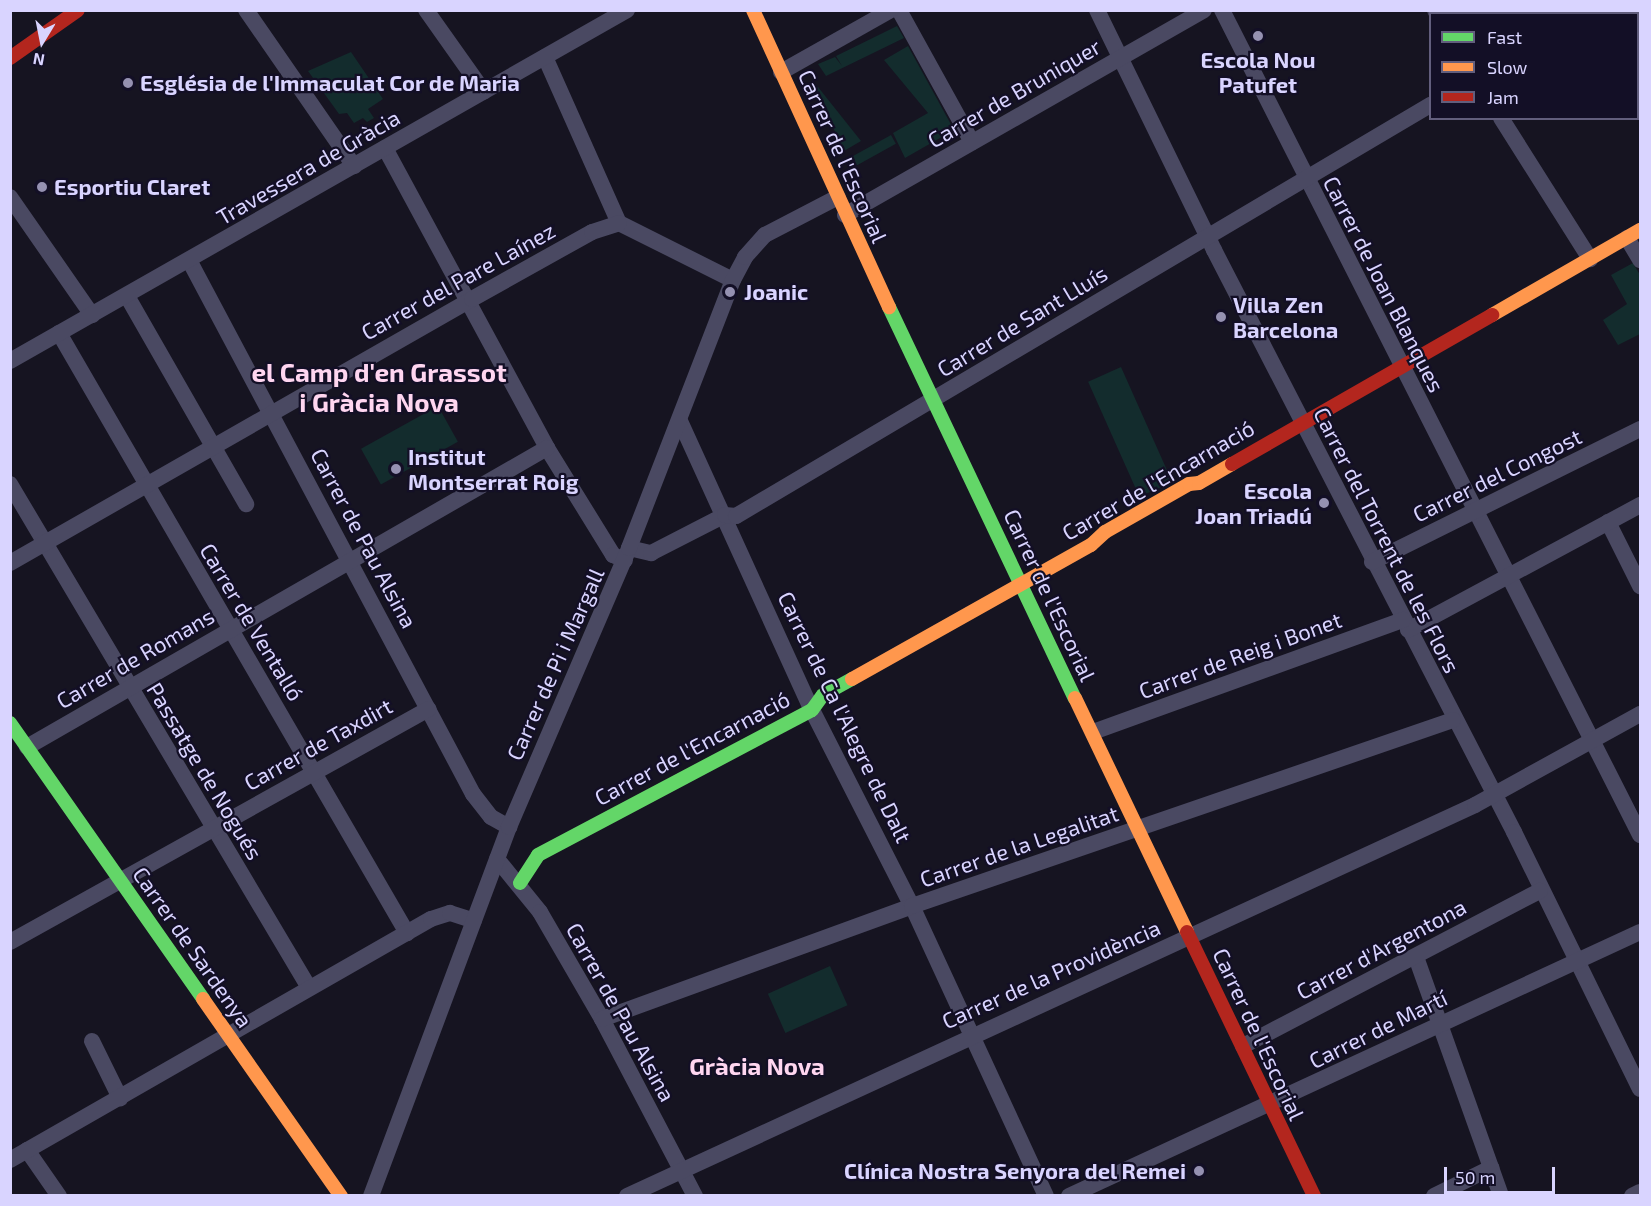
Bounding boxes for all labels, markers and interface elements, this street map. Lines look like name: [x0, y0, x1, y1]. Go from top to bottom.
north arrow: [12, 12, 72, 72]
legend: [1429, 12, 1639, 120]
text: Fast: [1487, 26, 1522, 48]
marker: Escola Nou Patufet: [1251, 29, 1265, 43]
street label: Carrer de Bruniquer: [923, 33, 1105, 153]
place label: Escola Nou Patufet: [1201, 46, 1315, 98]
text: N: [31, 50, 46, 71]
text: Slow: [1487, 56, 1527, 78]
street label: Carrer de l'Escorial: [793, 65, 893, 247]
place label: Església de l'Immaculat Cor de Maria: [140, 70, 520, 96]
marker: Església de l'Immaculat Cor de Maria: [121, 76, 135, 90]
text: Jam: [1487, 86, 1519, 108]
street label: Travessera de Gràcia: [212, 104, 404, 230]
street label: Carrer de Joan Blanques: [1318, 171, 1450, 397]
place label: Esportiu Claret: [54, 174, 210, 200]
marker: Esportiu Claret: [35, 180, 49, 194]
street label: Carrer del Pare Laínez: [356, 217, 560, 345]
street label: Carrer de Sant Lluís: [932, 260, 1112, 382]
place label: Joanic: [744, 279, 808, 305]
marker: Joanic: [721, 283, 739, 301]
place label: Villa Zen Barcelona: [1233, 291, 1338, 342]
marker: Villa Zen Barcelona: [1214, 310, 1228, 324]
district label: el Camp d'en Grassot i Gràcia Nova: [251, 356, 507, 418]
street label: Carrer del Torrent de les Flors: [1308, 402, 1466, 678]
street label: Carrer de l'Encarnació: [1057, 414, 1259, 546]
street label: Carrer del Congost: [1408, 422, 1586, 528]
street label: Carrer de Pau Alsina: [305, 443, 423, 633]
place label: Institut Montserrat Roig: [408, 443, 578, 494]
marker: Institut Montserrat Roig: [389, 462, 403, 476]
place label: Escola Joan Triadú: [1195, 477, 1312, 528]
marker: Escola Joan Triadú: [1317, 496, 1331, 510]
street label: Carrer de l'Escorial: [999, 505, 1101, 685]
street label: Carrer de Ventalló: [194, 538, 310, 706]
street label: Carrer de Pi i Margall: [501, 564, 609, 764]
street label: Carrer de Ca l'Alegre de Dalt: [773, 587, 917, 847]
street label: Carrer de Romans: [51, 602, 219, 714]
street label: Carrer de Reig i Bonet: [1135, 606, 1345, 704]
street label: Passatge de Nogués: [142, 678, 268, 864]
street label: Carrer de l'Encarnació: [590, 685, 794, 811]
street label: Carrer de Taxdirt: [239, 692, 397, 796]
street label: Carrer de la Legalitat: [916, 800, 1122, 892]
street label: Carrer de Sardenya: [128, 861, 258, 1033]
street label: Carrer d'Argentona: [1291, 893, 1471, 1005]
street label: Carrer de la Providència: [937, 914, 1165, 1034]
street label: Carrer de Pau Alsina: [561, 918, 681, 1106]
street label: Carrer de l'Escorial: [1208, 944, 1310, 1124]
street label: Carrer de Martí: [1304, 984, 1452, 1074]
district label: Gràcia Nova: [689, 1052, 825, 1080]
scale bar: [1447, 1155, 1558, 1193]
place label: Clínica Nostra Senyora del Remei: [844, 1158, 1186, 1184]
marker: Clínica Nostra Senyora del Remei: [1190, 1162, 1208, 1180]
text: 50 m: [1455, 1166, 1495, 1188]

